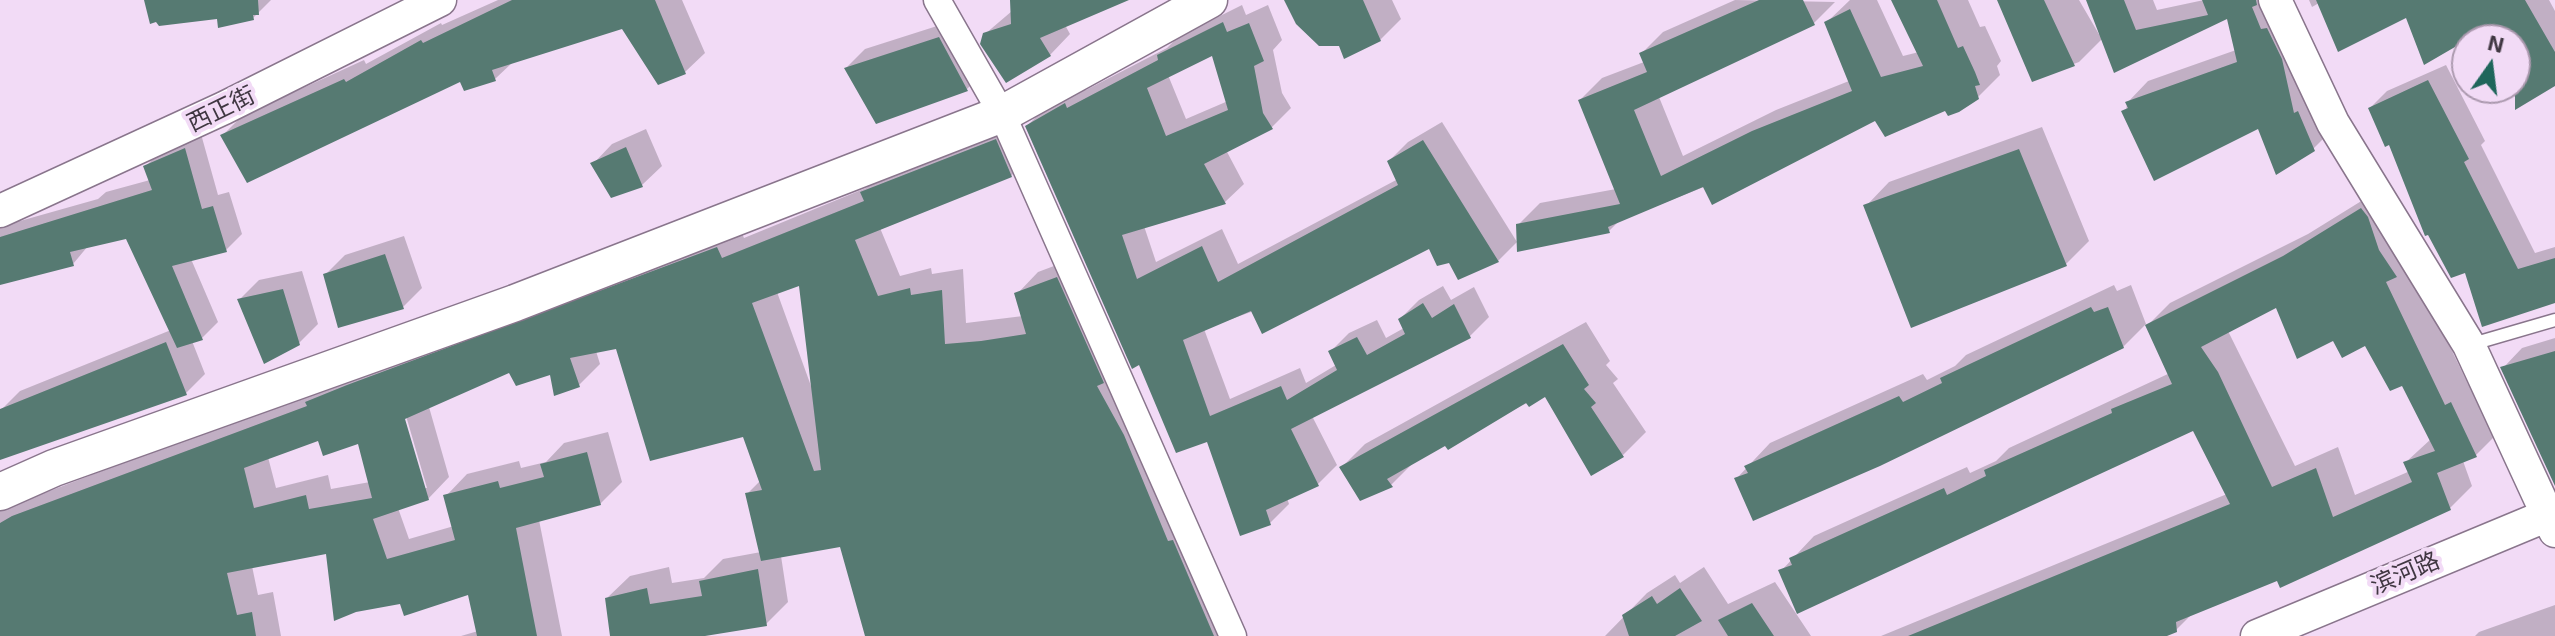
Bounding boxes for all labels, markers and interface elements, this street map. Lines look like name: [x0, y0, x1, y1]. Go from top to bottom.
north arrow: [2451, 24, 2531, 104]
text: N: [2485, 28, 2507, 57]
street label: 西正街: [182, 80, 260, 138]
street label: 滨河路: [2366, 546, 2444, 600]

